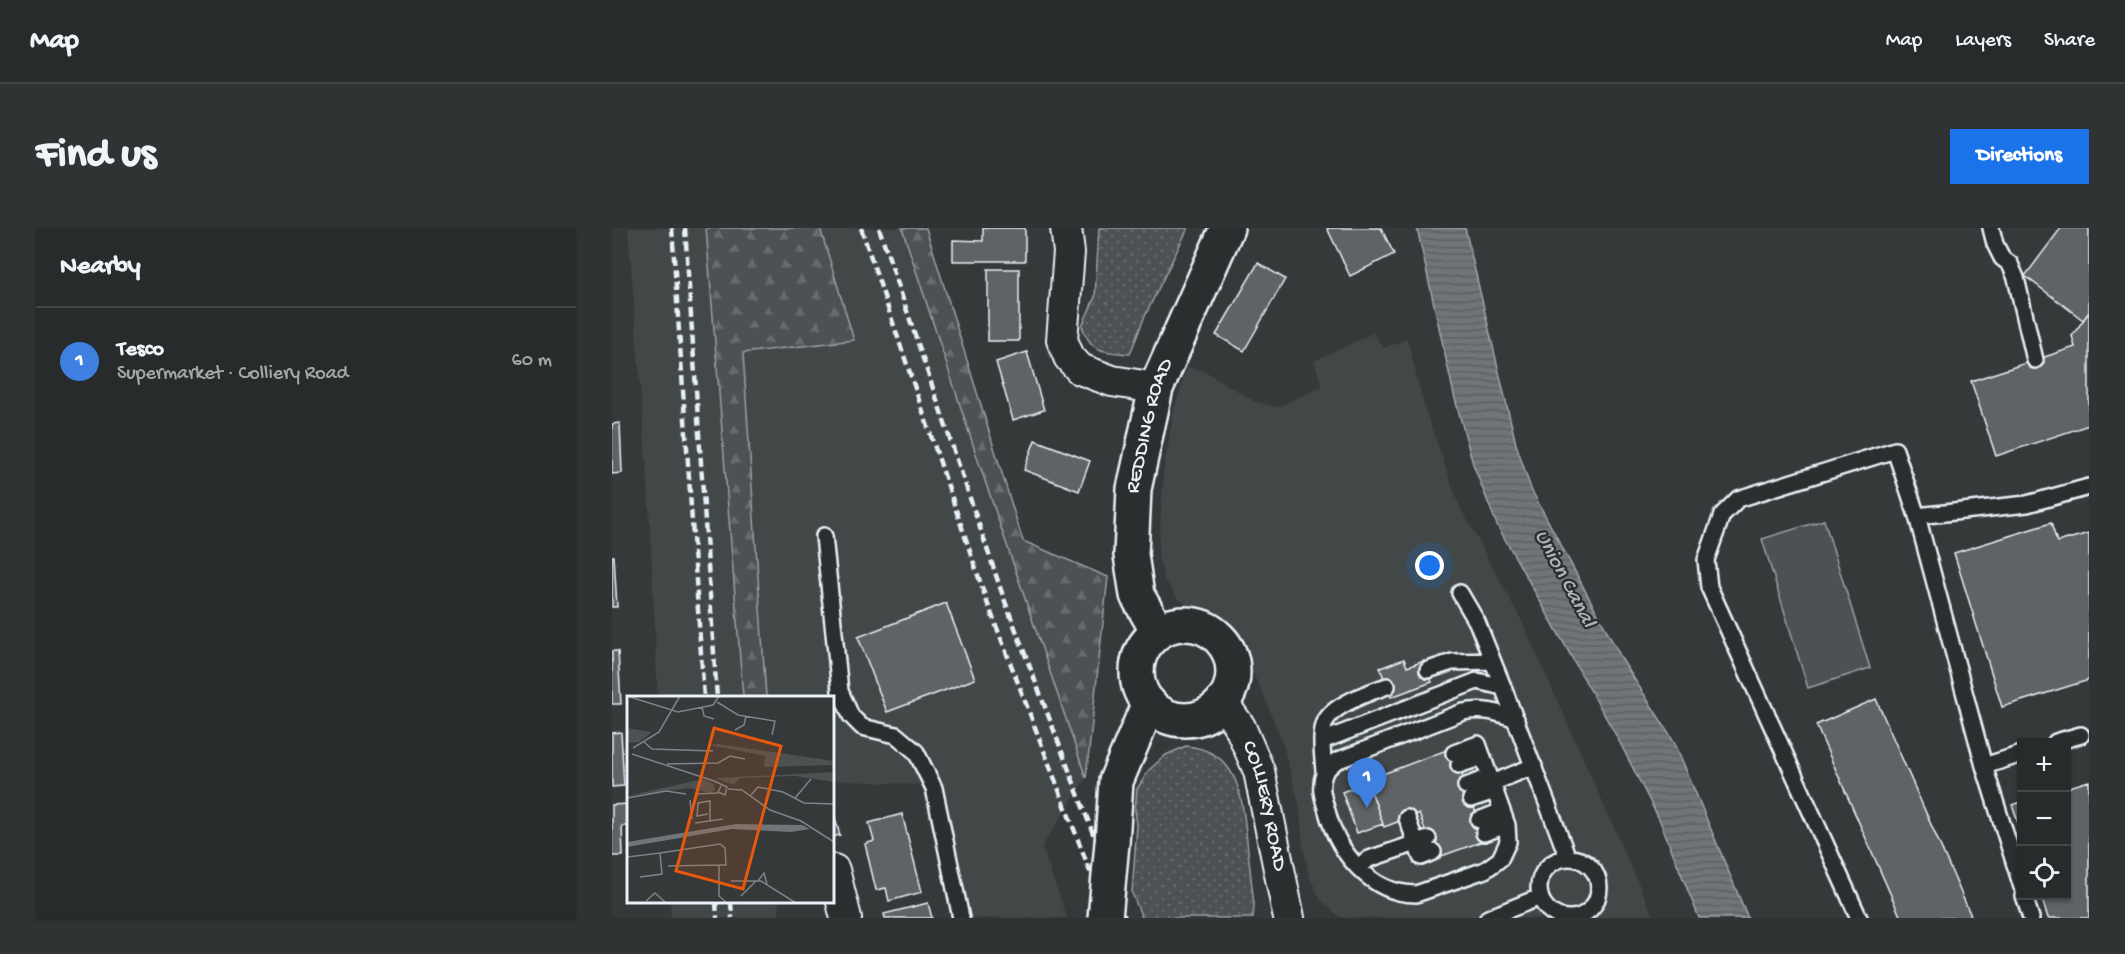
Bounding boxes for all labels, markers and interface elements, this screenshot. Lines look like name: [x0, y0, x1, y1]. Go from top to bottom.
text: Map: [30, 25, 79, 58]
text: Map: [1886, 29, 1922, 54]
text: Layers: [1955, 29, 2011, 54]
text: Share: [2044, 29, 2095, 54]
button: Directions: [1950, 129, 2089, 184]
text: Find us: [36, 132, 156, 181]
text: Nearby: [60, 252, 141, 283]
text: Tesco: [117, 337, 164, 363]
text: 1: [75, 350, 84, 373]
text: 60 m: [512, 350, 552, 373]
street label: REDDING ROAD: [1121, 355, 1180, 496]
text: Supermarket · Colliery Road: [117, 363, 348, 386]
water label: Union Canal: [1527, 526, 1601, 633]
your location: [1415, 551, 1444, 580]
inset map: [627, 696, 834, 903]
street label: COLLIERY ROAD: [1235, 737, 1292, 874]
map controls: [2017, 738, 2071, 900]
button: +: [2017, 738, 2071, 792]
pin: 1: [1348, 758, 1386, 808]
button: −: [2017, 792, 2071, 846]
button: locate: [2017, 846, 2071, 900]

